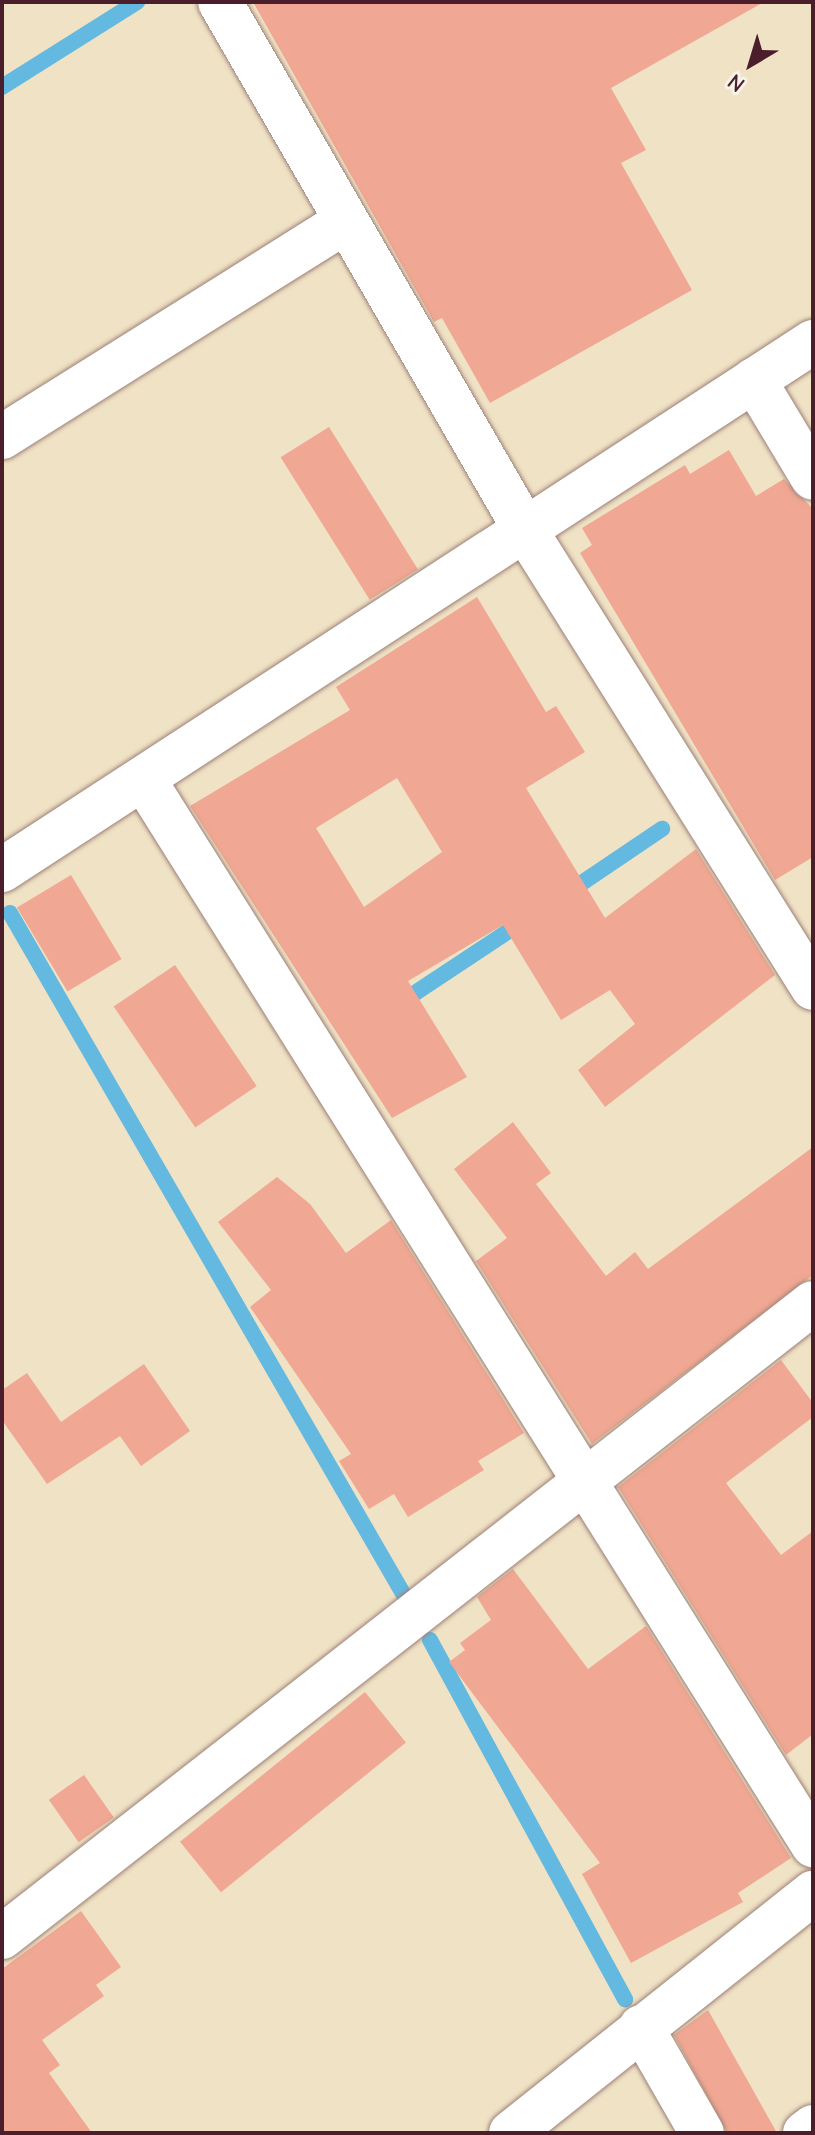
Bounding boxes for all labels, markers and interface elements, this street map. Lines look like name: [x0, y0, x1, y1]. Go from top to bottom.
north arrow: [711, 24, 791, 104]
text: N: [723, 68, 750, 98]

